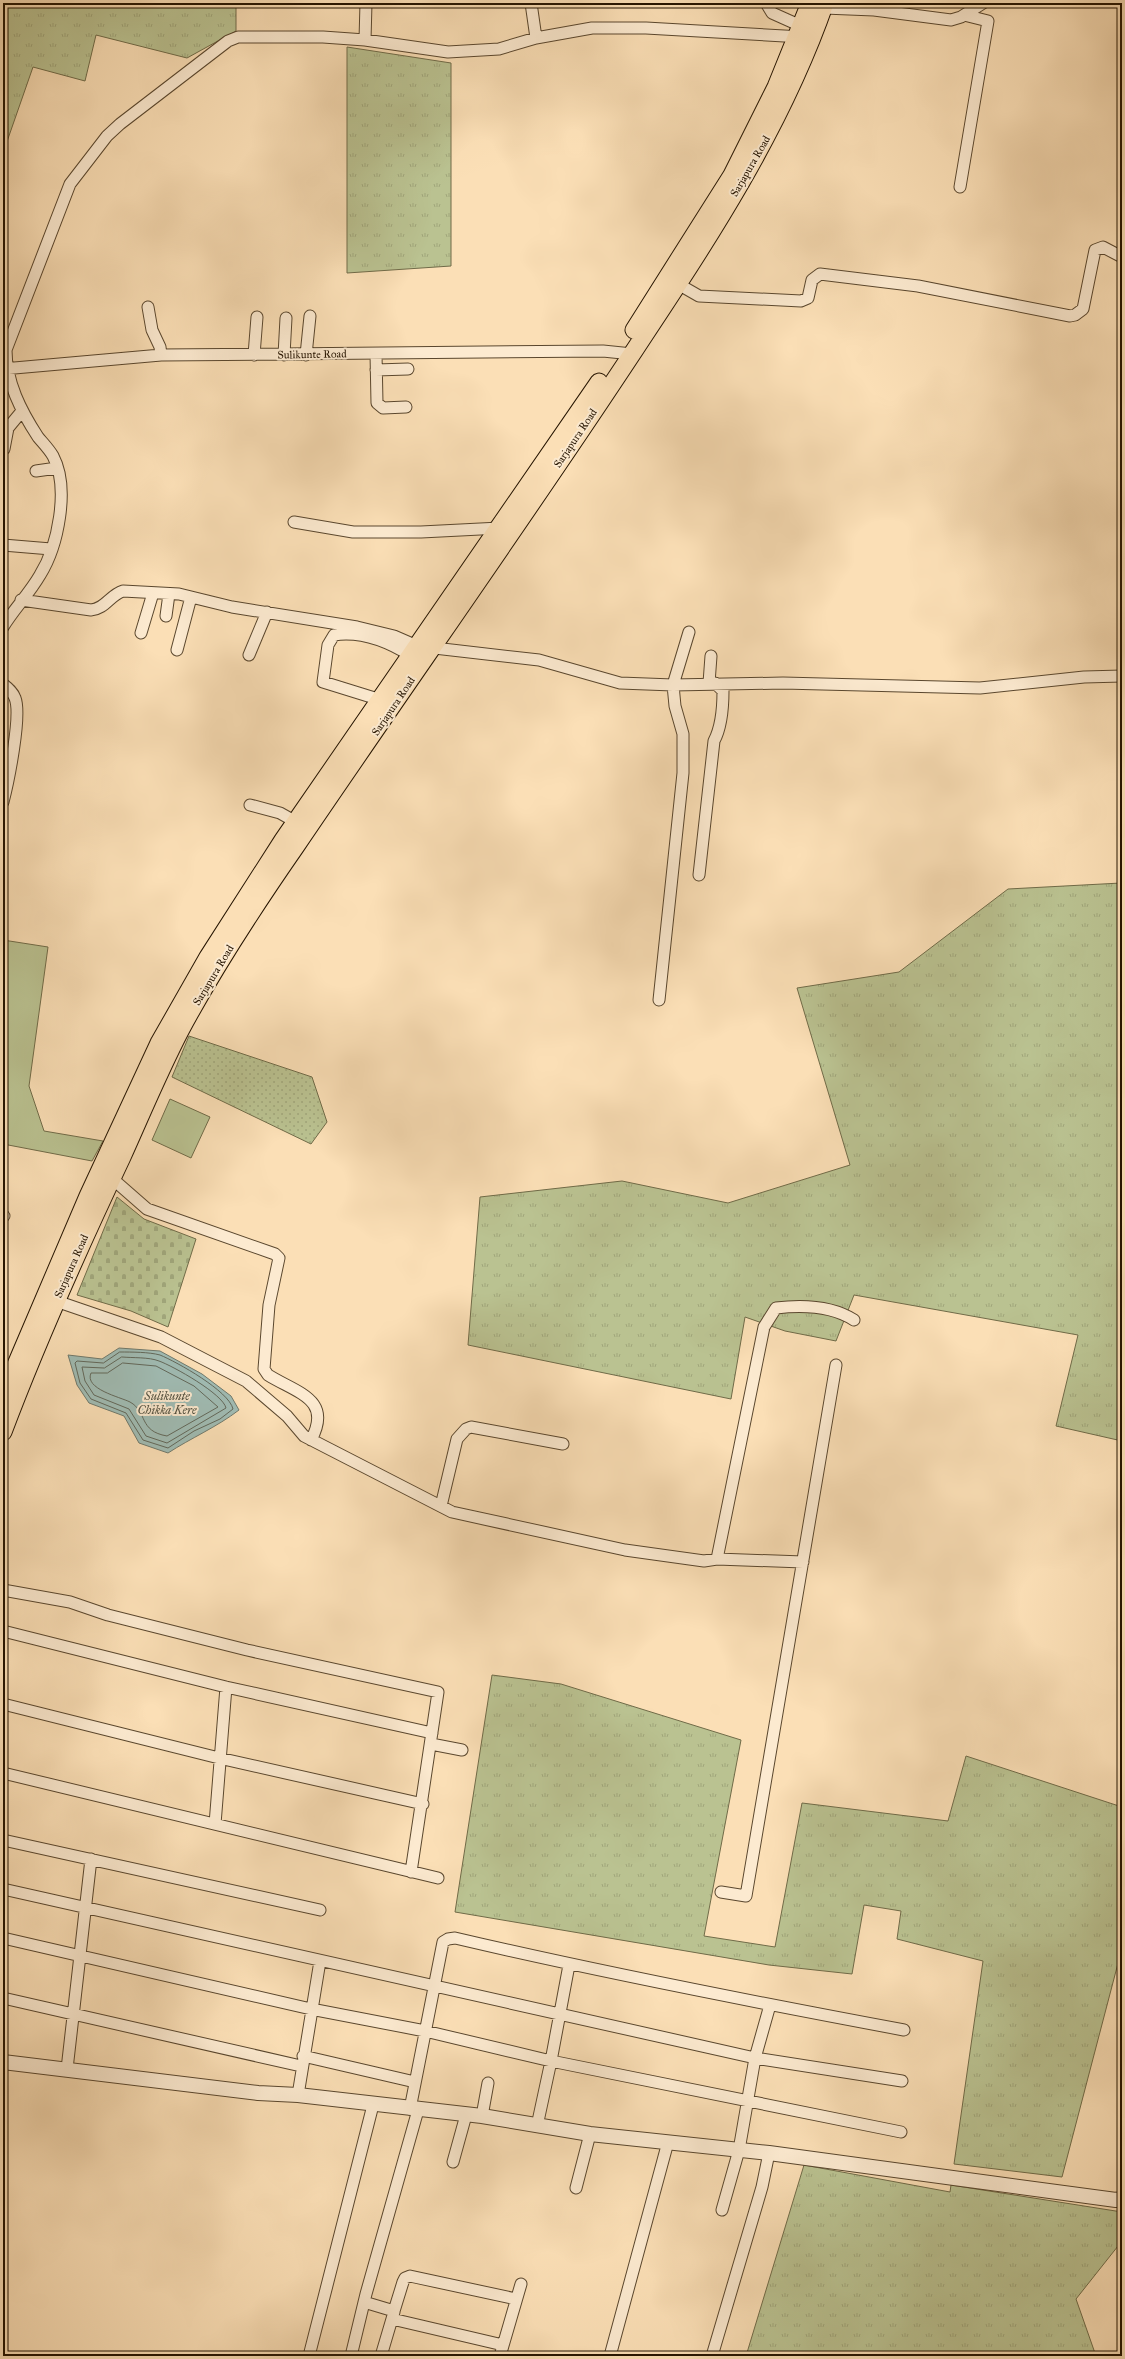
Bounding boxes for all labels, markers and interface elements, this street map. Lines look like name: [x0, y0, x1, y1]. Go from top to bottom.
street label: Sarjapura Road: [728, 133, 773, 199]
street label: Sulikunte Road: [277, 347, 347, 362]
street label: Sarjapura Road: [551, 406, 600, 470]
street label: Sarjapura Road: [369, 674, 418, 738]
street label: Sarjapura Road: [190, 942, 237, 1008]
street label: Sarjapura Road: [52, 1232, 91, 1300]
water label: Sulikunte Chikka Kere: [138, 1389, 197, 1417]

